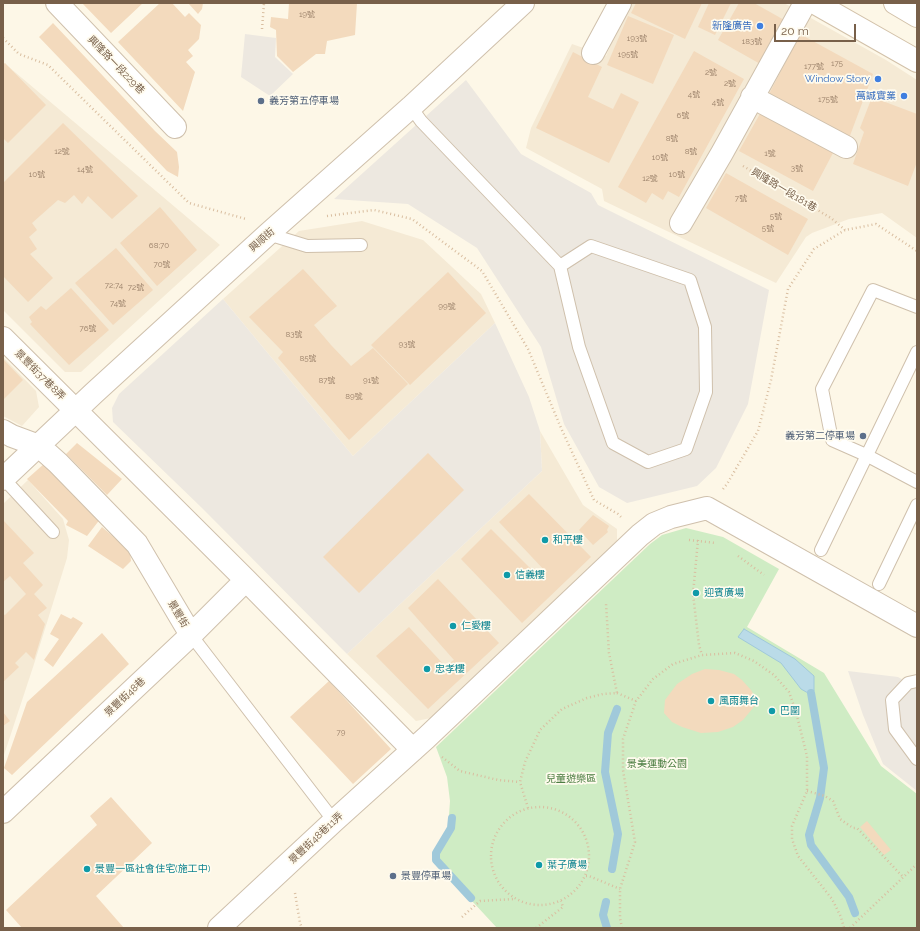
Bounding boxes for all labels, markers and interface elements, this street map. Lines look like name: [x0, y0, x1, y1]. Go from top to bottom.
house number: 19號: [299, 10, 315, 20]
scale bar: [776, 16, 858, 42]
place label: 新隆廣告: [712, 20, 752, 32]
marker: 新隆廣告: [755, 21, 765, 31]
text: 20 m: [781, 24, 809, 38]
street label: 興隆路一段229巷: [85, 33, 147, 97]
house number: 193號: [627, 34, 647, 44]
house number: 183號: [742, 37, 762, 47]
house number: 195號: [618, 50, 638, 60]
house number: 175: [831, 59, 843, 69]
house number: 177號: [804, 62, 824, 72]
house number: 2號: [705, 68, 717, 78]
place label: Window Story: [805, 73, 870, 85]
marker: Window Story: [873, 74, 883, 84]
house number: 2號: [724, 79, 736, 89]
house number: 4號: [688, 90, 700, 100]
place label: 萬誠實業: [856, 90, 896, 102]
marker: 萬誠實業: [899, 91, 909, 101]
place label: 義芳第五停車場: [269, 95, 339, 107]
house number: 175號: [818, 95, 838, 105]
marker: 義芳第五停車場: [256, 96, 266, 106]
house number: 4號: [712, 98, 724, 108]
house number: 6號: [677, 111, 689, 121]
house number: 8號: [666, 134, 678, 144]
house number: 12號: [54, 147, 70, 157]
house number: 8號: [685, 147, 697, 157]
house number: 1號: [764, 149, 776, 159]
house number: 10號: [652, 153, 668, 163]
house number: 3號: [791, 164, 803, 174]
house number: 14號: [77, 165, 93, 175]
street label: 興隆路一段181巷: [749, 166, 819, 214]
house number: 10號: [29, 170, 45, 180]
house number: 10號: [669, 170, 685, 180]
house number: 12號: [642, 174, 658, 184]
house number: 7號: [735, 194, 747, 204]
house number: 5號: [770, 212, 782, 222]
house number: 5號: [762, 224, 774, 234]
street label: 興順街: [247, 226, 277, 254]
house number: 68;70: [149, 241, 169, 251]
house number: 70號: [153, 260, 171, 270]
house number: 72;74: [105, 281, 123, 291]
house number: 72號: [128, 283, 144, 293]
house number: 74號: [110, 299, 126, 309]
house number: 99號: [438, 302, 456, 312]
house number: 76號: [79, 324, 97, 334]
house number: 83號: [285, 330, 303, 340]
house number: 93號: [399, 340, 415, 350]
street label: 景豐街37巷8弄: [12, 347, 68, 403]
house number: 85號: [299, 354, 317, 364]
house number: 87號: [318, 376, 336, 386]
house number: 91號: [363, 376, 379, 386]
house number: 89號: [345, 392, 363, 402]
place label: 義芳第二停車場: [785, 430, 855, 442]
marker: 義芳第二停車場: [858, 431, 868, 441]
place label: 和平樓: [553, 534, 583, 546]
marker: 和平樓: [540, 535, 550, 545]
place label: 信義樓: [515, 569, 545, 581]
marker: 信義樓: [502, 570, 512, 580]
place label: 迎賓廣場: [704, 587, 744, 599]
marker: 迎賓廣場: [691, 588, 701, 598]
street label: 景豐街: [165, 598, 191, 630]
place label: 仁愛樓: [461, 620, 491, 632]
marker: 仁愛樓: [448, 621, 458, 631]
place label: 忠孝樓: [435, 663, 465, 675]
marker: 忠孝樓: [422, 664, 432, 674]
street label: 景豐街48巷: [102, 675, 148, 719]
place label: 風雨舞台: [719, 695, 759, 707]
marker: 風雨舞台: [706, 696, 716, 706]
place label: 巴圖: [780, 705, 800, 717]
marker: 巴圖: [767, 706, 777, 716]
house number: 79: [337, 728, 345, 738]
park label: 景美運動公園: [627, 758, 687, 770]
park label: 兒童遊樂區: [546, 773, 596, 785]
street label: 景豐街48巷11弄: [286, 810, 346, 866]
place label: 葉子廣場: [547, 859, 587, 871]
marker: 葉子廣場: [534, 860, 544, 870]
place label: 景豐一區社會住宅(施工中): [95, 863, 210, 875]
marker: 景豐一區社會住宅(施工中): [82, 864, 92, 874]
place label: 景豐停車場: [401, 870, 451, 882]
marker: 景豐停車場: [388, 871, 398, 881]

